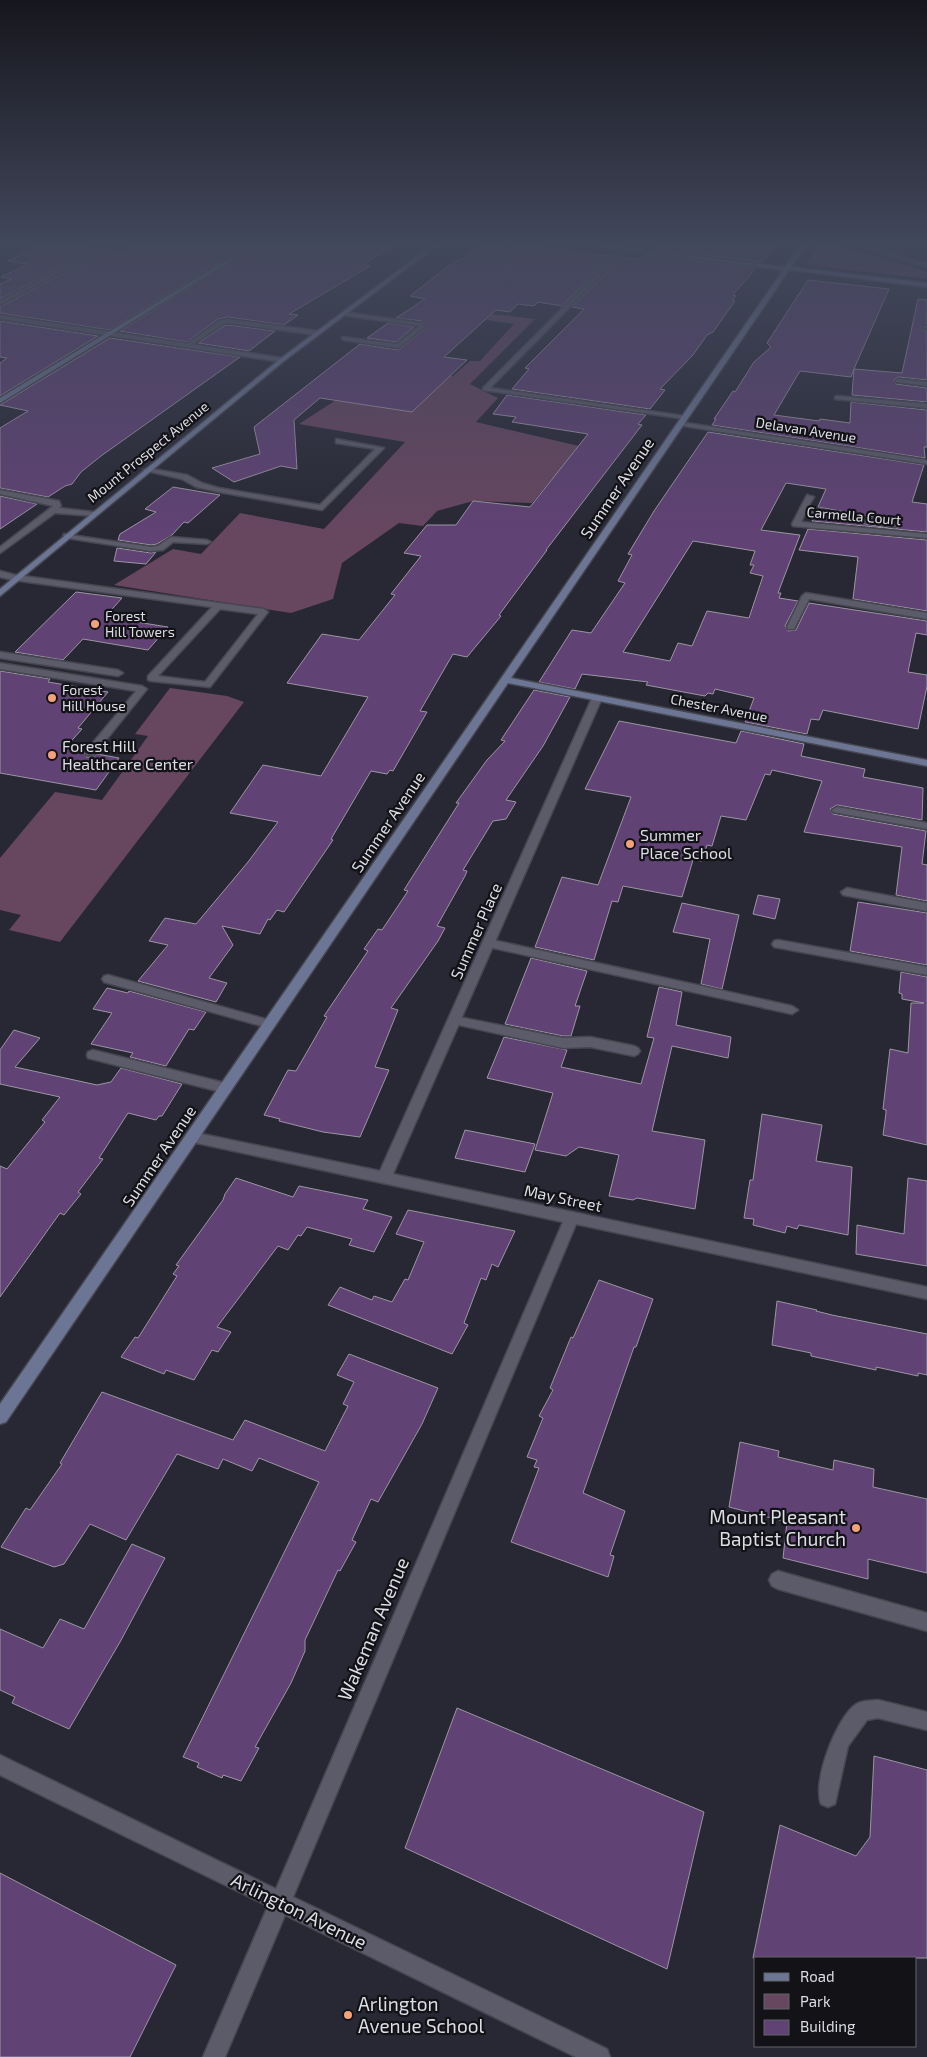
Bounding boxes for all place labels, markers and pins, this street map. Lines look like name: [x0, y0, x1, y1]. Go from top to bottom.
place label: Forest Hill Towers: [105, 607, 175, 640]
marker: Forest Hill Towers: [89, 618, 101, 630]
place label: Forest Hill House: [62, 681, 126, 714]
marker: Forest Hill House: [46, 692, 58, 704]
place label: Forest Hill Healthcare Center: [62, 736, 194, 773]
marker: Forest Hill Healthcare Center: [46, 749, 58, 761]
place label: Summer Place School: [640, 825, 732, 862]
marker: Summer Place School: [624, 838, 636, 850]
place label: Mount Pleasant Baptist Church: [709, 1505, 846, 1550]
marker: Mount Pleasant Baptist Church: [850, 1522, 862, 1534]
place label: Arlington Avenue School: [358, 1992, 484, 2037]
marker: Arlington Avenue School: [342, 2009, 354, 2021]

